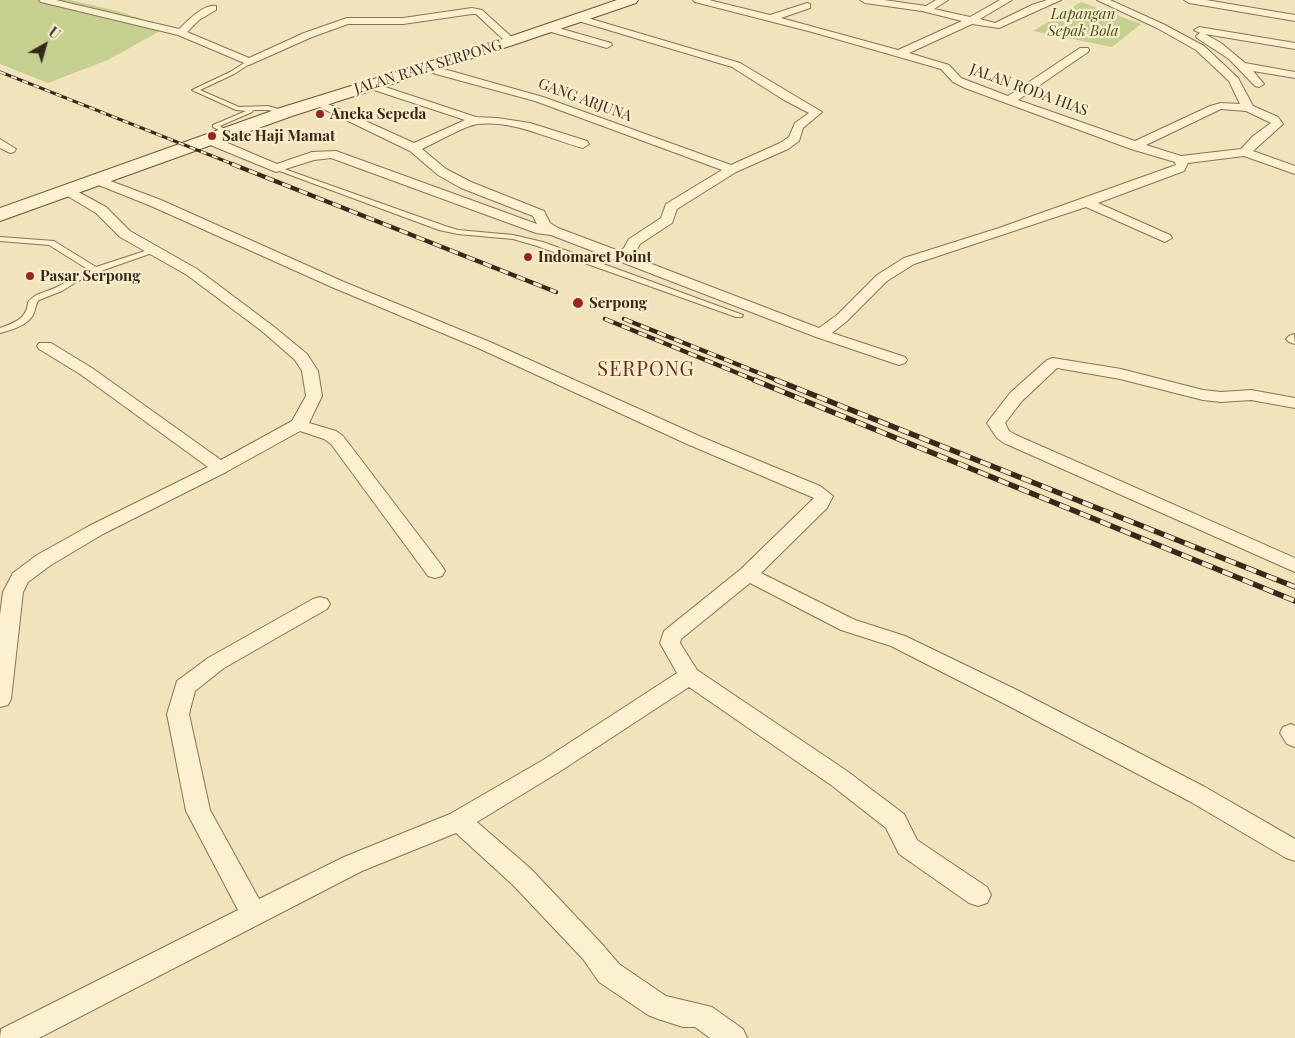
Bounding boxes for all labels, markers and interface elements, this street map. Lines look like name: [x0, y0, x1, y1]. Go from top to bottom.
park label: Lapangan Sepak Bola: [1047, 5, 1119, 40]
north arrow: [20, 20, 70, 70]
text: U: [45, 22, 64, 43]
street label: JALAN RAYA SERPONG: [352, 36, 504, 98]
street label: JALAN RODA HIAS: [967, 60, 1091, 120]
street label: GANG ARJUNA: [536, 75, 634, 125]
place label: Aneka Sepeda: [330, 105, 426, 123]
marker: Aneka Sepeda: [314, 108, 326, 120]
place label: Sate Haji Mamat: [222, 127, 335, 145]
marker: Sate Haji Mamat: [206, 130, 218, 142]
place label: Indomaret Point: [538, 248, 652, 266]
marker: Indomaret Point: [522, 251, 534, 263]
place label: Pasar Serpong: [40, 267, 141, 285]
marker: Pasar Serpong: [24, 270, 36, 282]
place label: Serpong: [589, 294, 647, 312]
marker: Serpong: [571, 296, 585, 310]
district label: SERPONG: [596, 358, 696, 382]

